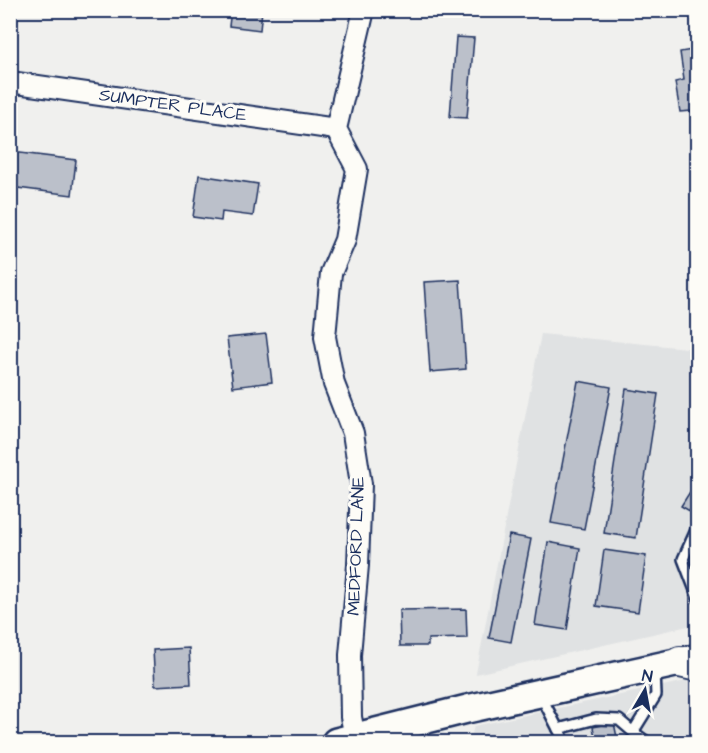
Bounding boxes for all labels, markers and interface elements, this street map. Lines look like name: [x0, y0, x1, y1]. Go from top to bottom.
street label: SUMPTER PLACE: [98, 82, 249, 128]
street label: MEDFORD LANE: [341, 476, 371, 616]
north arrow: [615, 660, 675, 720]
text: N: [641, 665, 654, 688]

